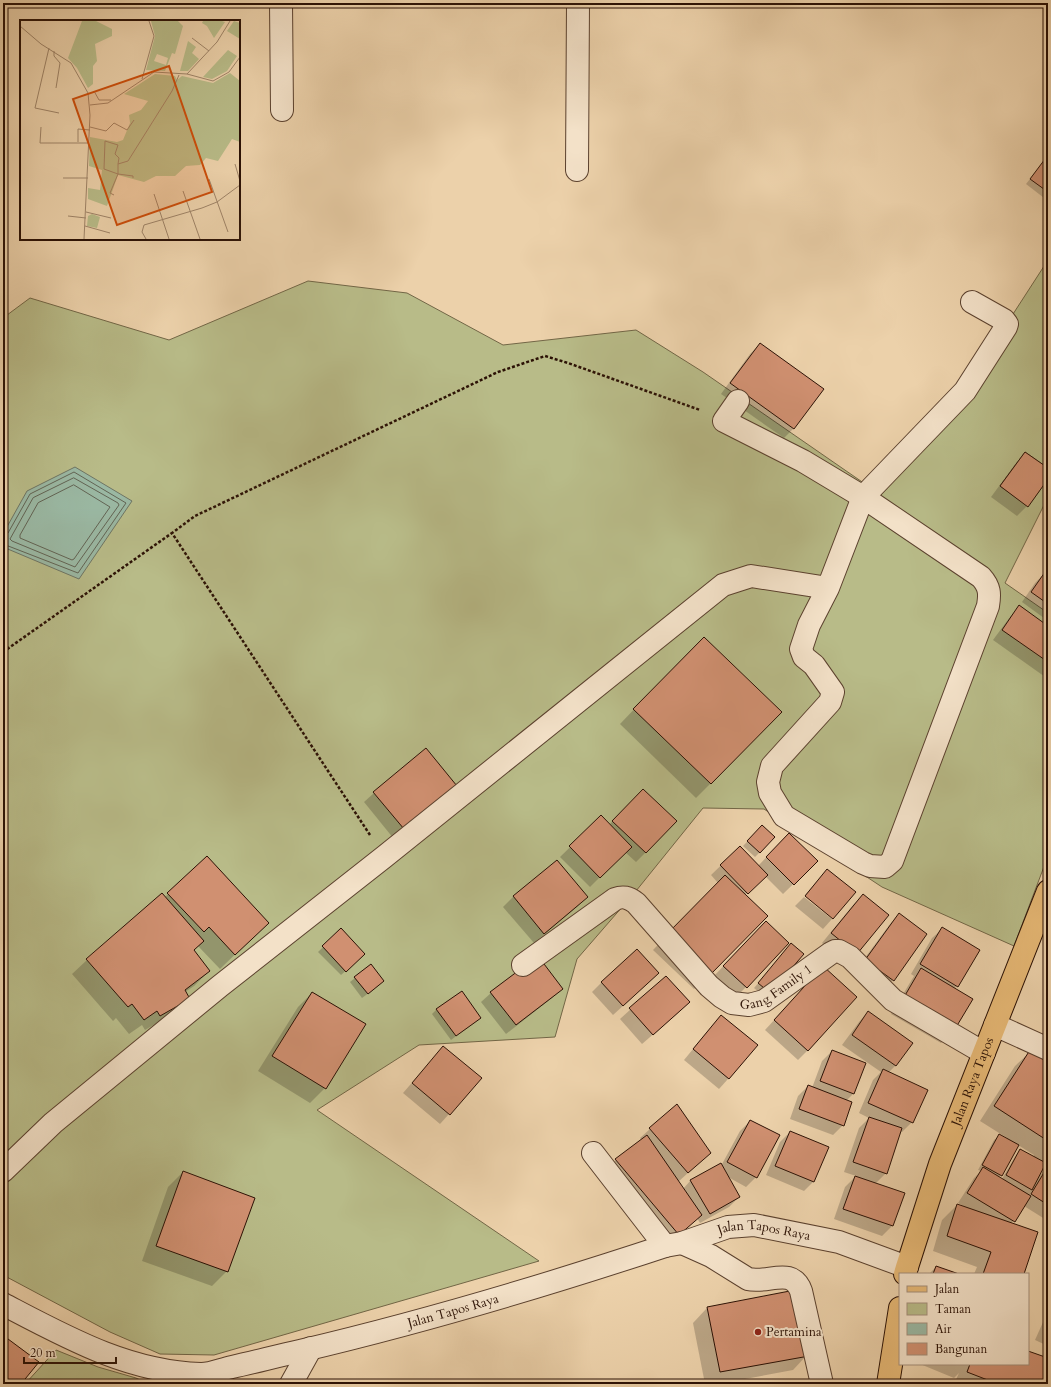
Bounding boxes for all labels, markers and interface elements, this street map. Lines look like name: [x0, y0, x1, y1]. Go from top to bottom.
inset map: [20, 20, 240, 240]
street label: Gang Family 1: [739, 960, 816, 1014]
street label: Jalan Raya Tapos: [946, 1035, 998, 1131]
street label: Jalan Tapos Raya: [713, 1216, 812, 1245]
legend: [899, 1273, 1029, 1365]
text: Jalan: [933, 1281, 959, 1297]
street label: Jalan Tapos Raya: [404, 1289, 501, 1333]
text: Taman: [935, 1301, 971, 1317]
text: Air: [935, 1321, 952, 1337]
place label: Pertamina: [766, 1323, 822, 1341]
marker: Pertamina: [753, 1327, 763, 1337]
scale bar: [24, 1339, 116, 1365]
text: Bangunan: [935, 1341, 987, 1357]
text: 20 m: [30, 1345, 57, 1361]

